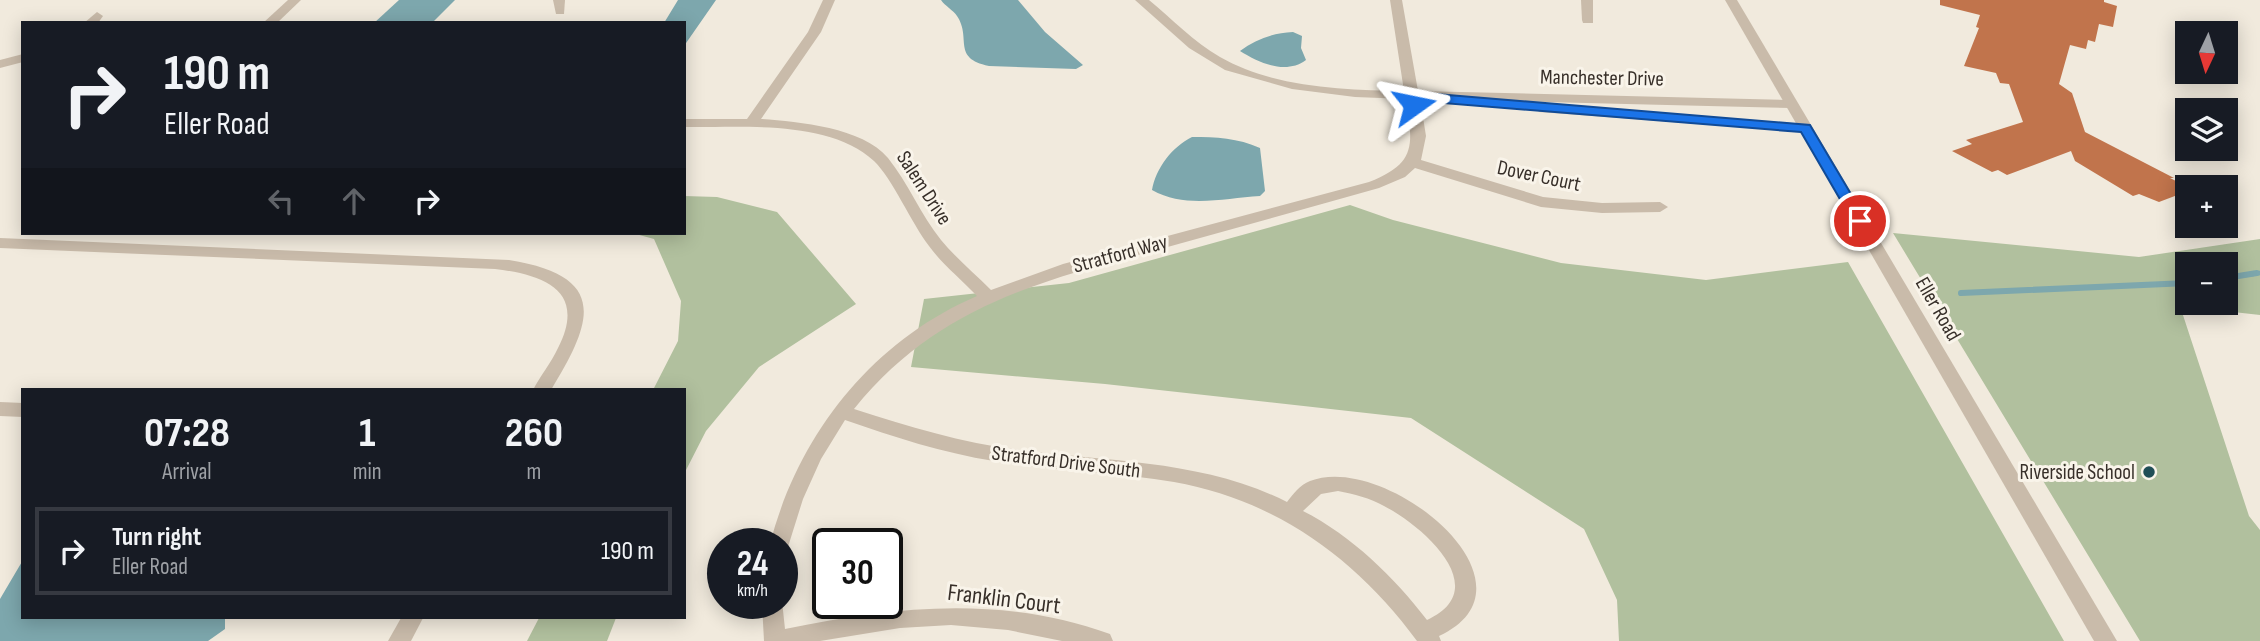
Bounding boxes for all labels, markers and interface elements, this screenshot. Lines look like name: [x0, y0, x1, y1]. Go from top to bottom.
north arrow: [2175, 21, 2238, 84]
map controls: [2175, 21, 2238, 315]
text: 190 m: [164, 45, 270, 104]
icon: right: [49, 49, 140, 140]
street label: Manchester Drive: [1540, 64, 1664, 92]
position arrow: [1377, 68, 1451, 142]
button: layers: [2175, 98, 2238, 161]
text: Eller Road: [164, 105, 270, 144]
street label: Salem Drive: [891, 146, 957, 230]
street label: Dover Court: [1495, 155, 1583, 197]
button: +: [2175, 175, 2238, 238]
icon: left: [262, 182, 300, 220]
icon: ahead: [335, 182, 373, 220]
icon: right: [408, 182, 446, 220]
pin: [1830, 191, 1890, 251]
icon: arrive: [1841, 202, 1879, 240]
street label: Stratford Way: [1070, 229, 1170, 279]
button: −: [2175, 252, 2238, 315]
street label: Eller Road: [1910, 273, 1966, 345]
text: 07:28: [144, 408, 230, 459]
text: 1: [359, 408, 375, 459]
text: 260: [505, 408, 563, 459]
street label: Stratford Drive South: [990, 440, 1142, 484]
text: Arrival: [162, 458, 212, 486]
text: min: [353, 458, 382, 486]
text: m: [526, 458, 541, 486]
place label: Riverside School: [2020, 460, 2135, 485]
marker: Riverside School: [2141, 464, 2157, 480]
text: Turn right: [112, 522, 201, 553]
speed limit sign: 30: [812, 528, 903, 619]
icon: right: [53, 532, 91, 570]
text: 190 m: [601, 536, 654, 567]
text: 24: [737, 543, 768, 586]
text: Eller Road: [112, 553, 188, 581]
street label: Franklin Court: [946, 578, 1062, 620]
text: km/h: [737, 580, 768, 601]

